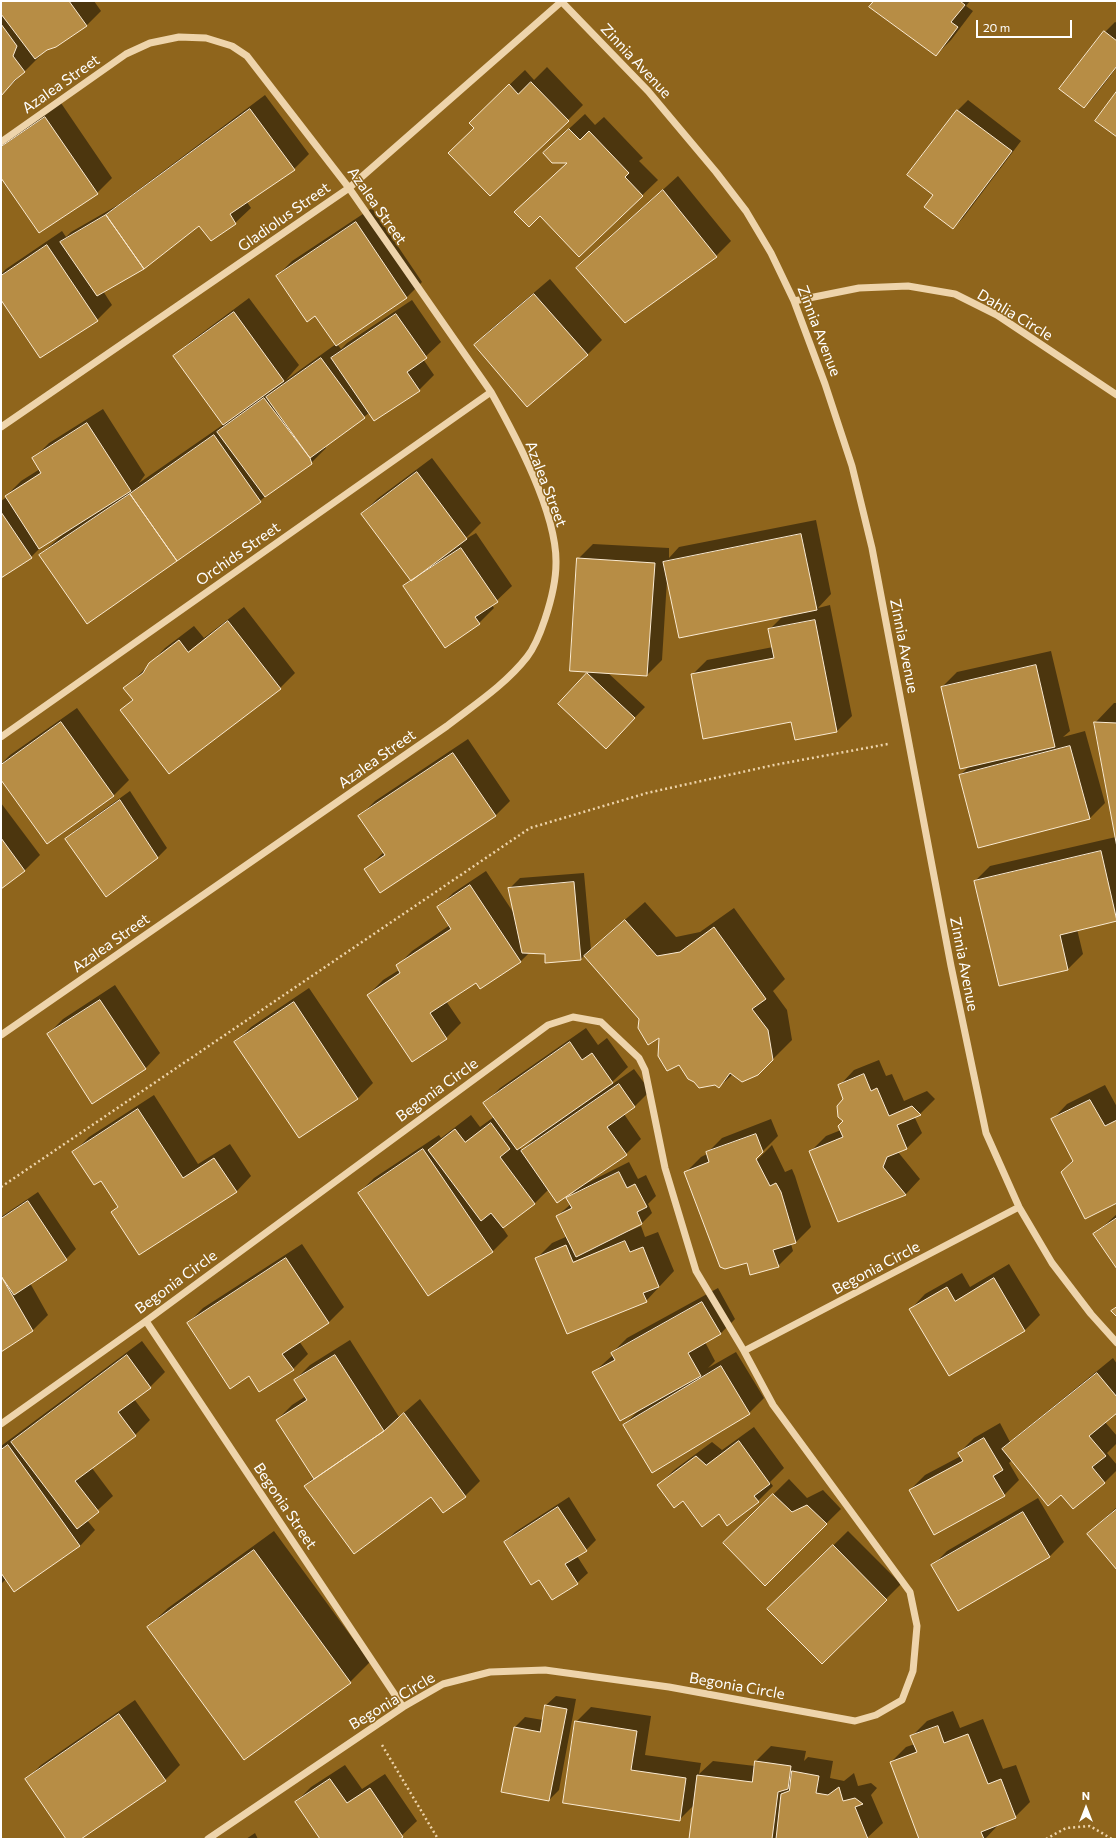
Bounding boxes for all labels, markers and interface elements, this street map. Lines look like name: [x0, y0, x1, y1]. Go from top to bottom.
scale bar: [978, 12, 1074, 38]
street label: Zinnia Avenue: [597, 20, 675, 102]
text: 20 m: [983, 20, 1010, 34]
street label: Azalea Street: [19, 51, 103, 117]
street label: Azalea Street: [344, 164, 410, 248]
street label: Gladiolus Street: [234, 179, 334, 255]
street label: Zinnia Avenue: [793, 283, 845, 379]
street label: Dahlia Circle: [974, 285, 1056, 345]
street label: Azalea Street: [521, 439, 571, 529]
street label: Orchids Street: [192, 518, 284, 590]
street label: Zinnia Avenue: [886, 597, 922, 695]
street label: Azalea Street: [335, 726, 419, 792]
street label: Azalea Street: [69, 910, 153, 976]
street label: Zinnia Avenue: [946, 915, 982, 1013]
street label: Begonia Circle: [393, 1054, 481, 1126]
street label: Begonia Circle: [829, 1237, 923, 1299]
street label: Begonia Circle: [132, 1246, 220, 1318]
street label: Begonia Street: [250, 1459, 320, 1553]
street label: Begonia Circle: [346, 1668, 438, 1734]
street label: Begonia Circle: [688, 1669, 786, 1703]
north arrow: [1066, 1788, 1106, 1828]
text: N: [1082, 1789, 1090, 1802]

